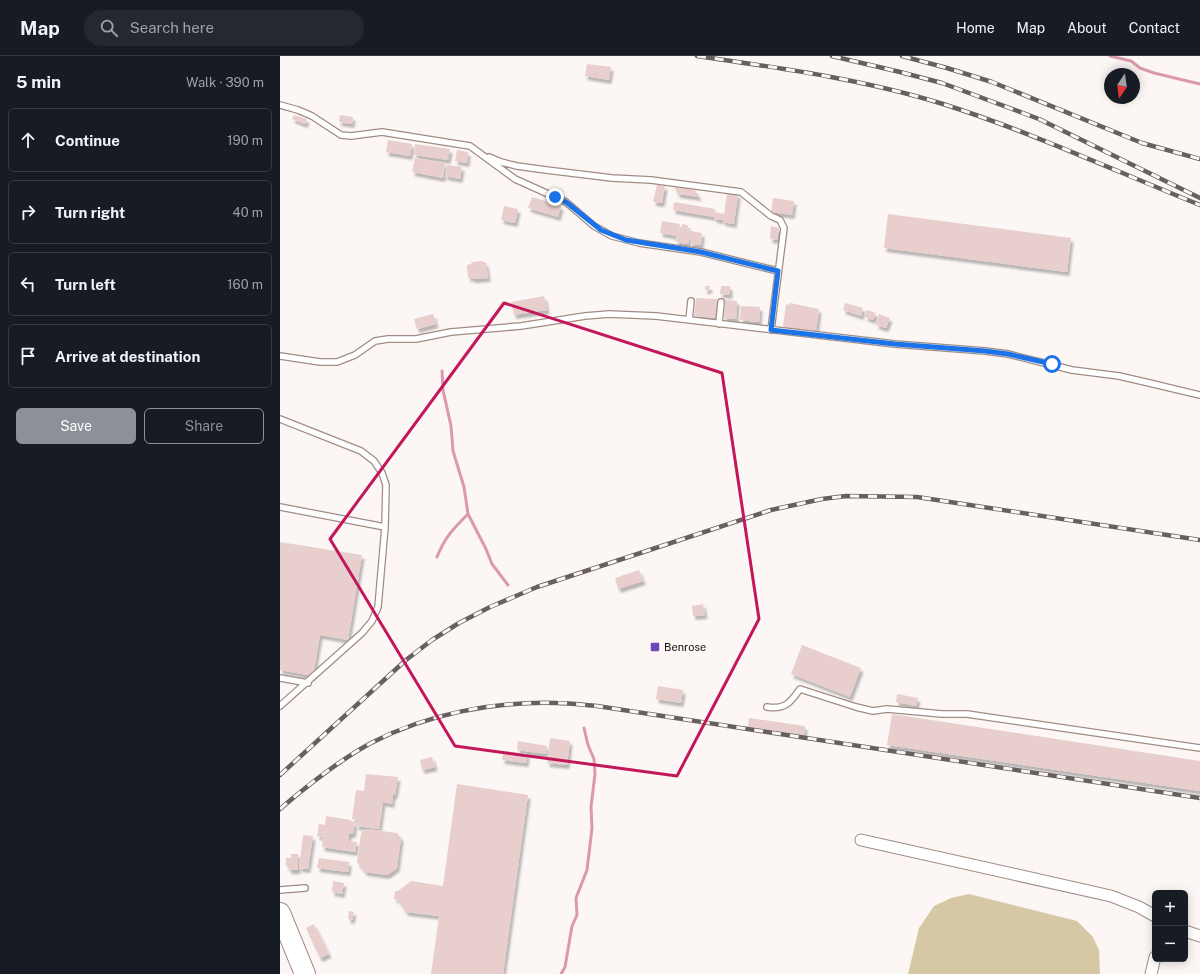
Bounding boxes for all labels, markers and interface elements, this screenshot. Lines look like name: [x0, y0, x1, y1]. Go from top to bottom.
search box: [84, 10, 364, 46]
text: Map: [20, 17, 60, 39]
icon: search: [98, 17, 120, 39]
text: Search here: [130, 19, 214, 36]
text: Home: [956, 20, 995, 36]
text: Map: [1017, 20, 1045, 36]
text: About: [1067, 20, 1107, 36]
text: Contact: [1129, 20, 1180, 36]
north arrow: [1104, 68, 1140, 104]
text: 5 min: [16, 72, 61, 92]
text: Walk · 390 m: [186, 75, 264, 90]
icon: ahead: [17, 129, 39, 151]
text: Continue: [55, 132, 120, 149]
text: 190 m: [227, 133, 263, 148]
route end: [546, 188, 564, 206]
icon: right: [17, 201, 39, 223]
text: Turn right: [55, 204, 125, 221]
text: 40 m: [232, 205, 263, 220]
icon: left: [17, 273, 39, 295]
text: Turn left: [55, 276, 116, 293]
text: 160 m: [227, 277, 263, 292]
icon: arrive: [17, 345, 39, 367]
text: Arrive at destination: [55, 348, 200, 365]
route start: [1043, 355, 1061, 373]
button: Save: [16, 408, 136, 444]
button: Share: [144, 408, 264, 444]
marker: Benrose: [649, 641, 661, 653]
place label: Benrose: [664, 641, 706, 653]
map controls: [1152, 890, 1188, 962]
button: +: [1152, 890, 1188, 926]
button: −: [1152, 926, 1188, 962]

